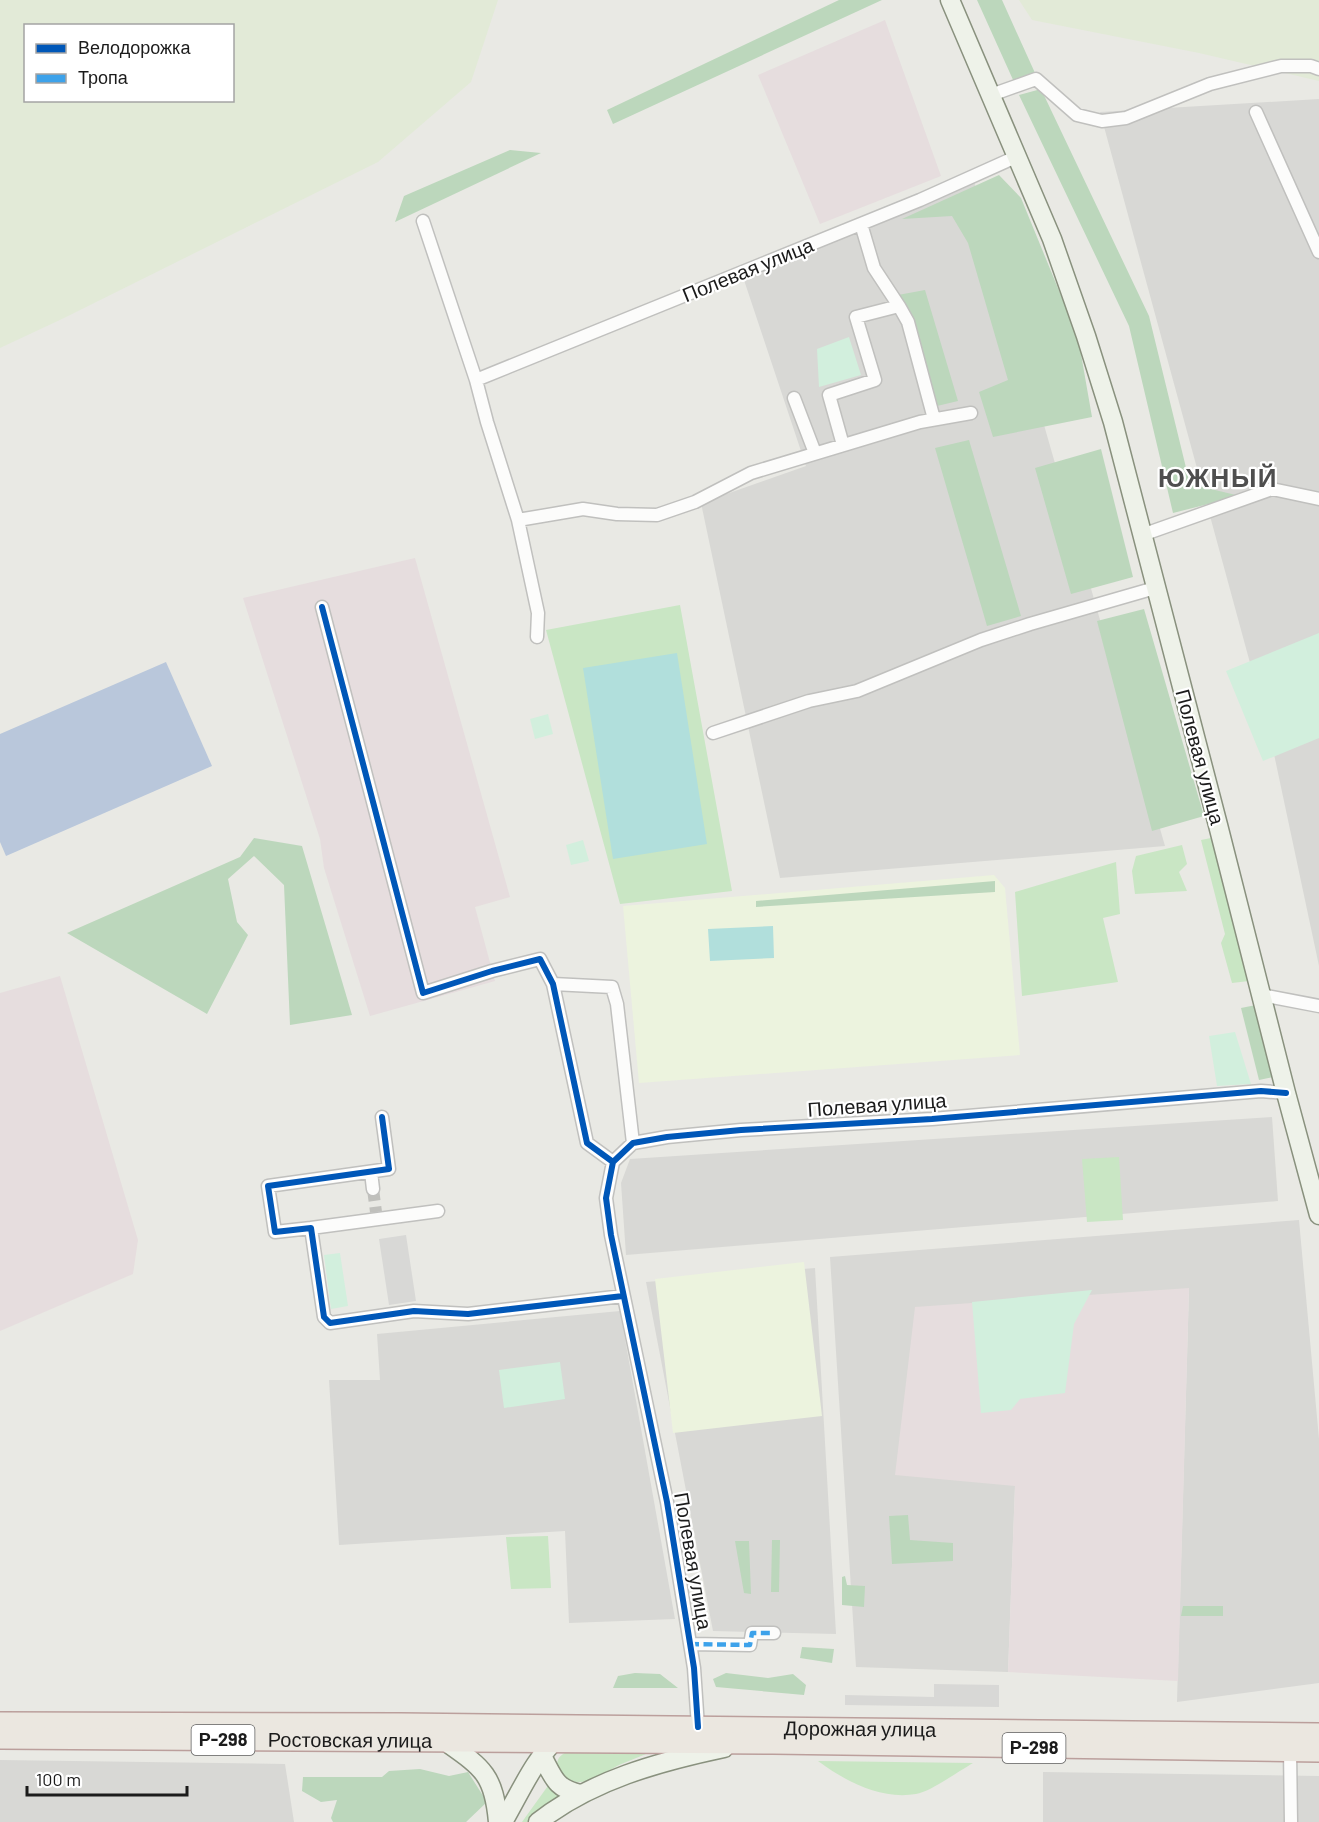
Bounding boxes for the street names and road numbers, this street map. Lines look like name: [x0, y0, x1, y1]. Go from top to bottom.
street label: Полевая улица: [679, 232, 817, 306]
street label: Полевая улица: [1171, 686, 1231, 828]
street label: Полевая улица: [807, 1087, 948, 1121]
street label: Полевая улица: [670, 1490, 718, 1632]
street label: Дорожная улица: [784, 1715, 937, 1741]
road number: Р-298: [192, 1725, 254, 1755]
street label: Ростовская улица: [268, 1727, 433, 1752]
road number: Р-298: [1002, 1733, 1066, 1763]

